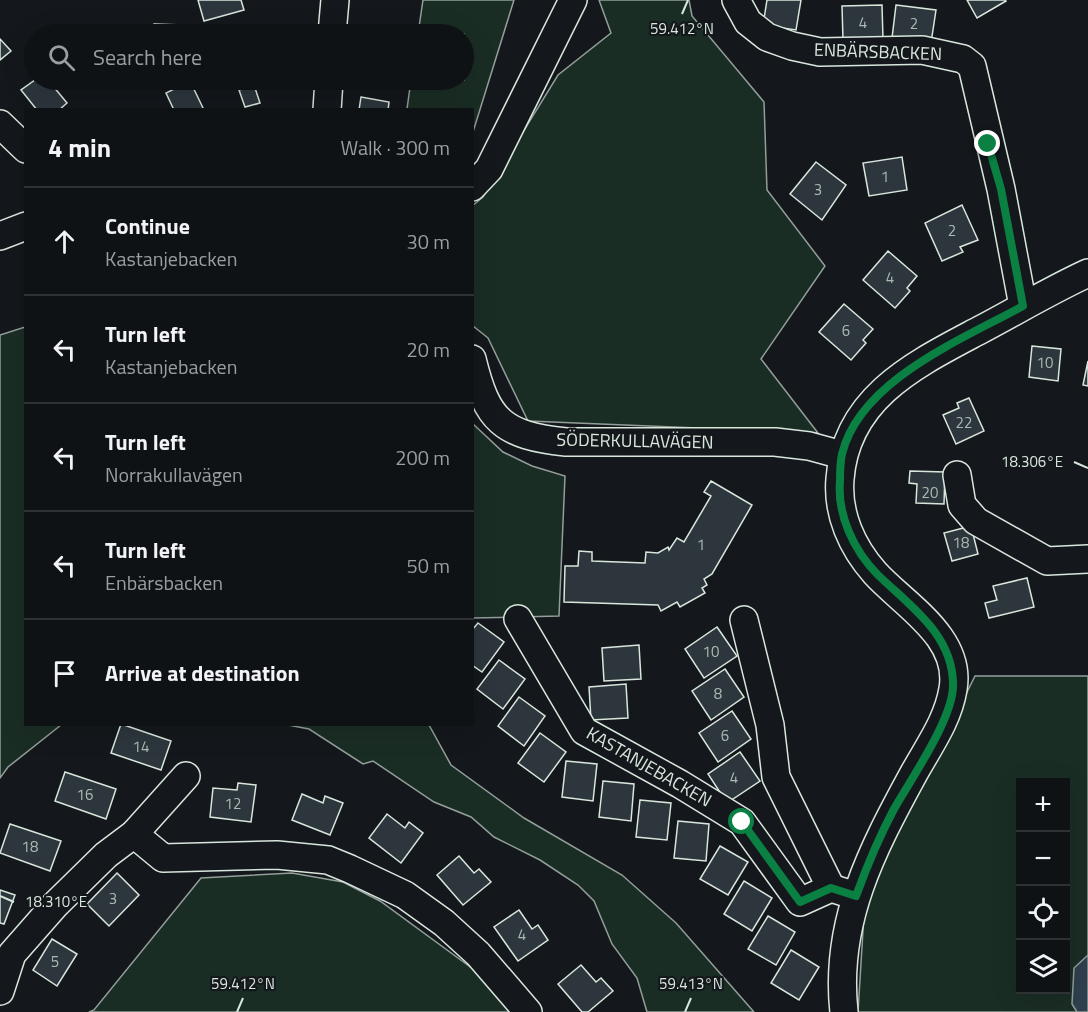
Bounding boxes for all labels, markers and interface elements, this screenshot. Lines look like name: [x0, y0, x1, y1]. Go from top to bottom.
house number: 4: [859, 11, 867, 34]
house number: 2: [910, 12, 918, 35]
text: 59.412°N: [650, 17, 714, 40]
search box: [24, 24, 474, 90]
street label: ENBÄRSBACKEN: [813, 36, 943, 67]
text: Search here: [93, 40, 202, 74]
icon: search: [45, 41, 78, 74]
text: 4 min: [48, 128, 111, 167]
route end: [974, 130, 1000, 156]
text: Walk · 300 m: [341, 132, 450, 163]
house number: 1: [881, 165, 889, 188]
house number: 3: [814, 178, 822, 201]
text: Continue: [105, 209, 190, 243]
house number: 2: [948, 219, 956, 242]
icon: ahead: [48, 225, 81, 258]
text: 30 m: [406, 226, 450, 257]
text: Kastanjebacken: [105, 243, 237, 274]
house number: 4: [886, 266, 894, 289]
text: Turn left: [105, 317, 186, 351]
house number: 6: [842, 319, 850, 342]
icon: left: [48, 333, 81, 366]
text: 20 m: [406, 334, 450, 365]
text: Kastanjebacken: [105, 351, 237, 382]
house number: 10: [1037, 351, 1053, 374]
house number: 22: [956, 411, 972, 434]
text: Turn left: [105, 425, 186, 459]
street label: SÖDERKULLAVÄGEN: [556, 426, 714, 455]
icon: left: [48, 441, 81, 474]
text: 200 m: [395, 442, 450, 473]
text: 18.306°E: [1001, 450, 1063, 473]
text: Norrakullavägen: [105, 459, 243, 490]
house number: 20: [922, 481, 938, 504]
house number: 18: [953, 531, 969, 554]
text: Turn left: [105, 533, 186, 567]
house number: 1: [697, 533, 705, 556]
icon: left: [48, 549, 81, 582]
text: 50 m: [406, 550, 450, 581]
text: Enbärsbacken: [105, 567, 223, 598]
house number: 10: [703, 640, 719, 663]
text: Arrive at destination: [105, 656, 300, 690]
icon: arrive: [48, 657, 81, 690]
house number: 8: [714, 682, 722, 705]
street label: KASTANJEBACKEN: [582, 720, 717, 813]
house number: 6: [721, 724, 729, 747]
house number: 14: [133, 735, 149, 758]
house number: 4: [730, 766, 738, 789]
map controls: [1016, 778, 1070, 994]
button: +: [1016, 778, 1070, 832]
house number: 16: [77, 783, 93, 806]
house number: 12: [225, 792, 241, 815]
route start: [728, 808, 754, 834]
button: −: [1016, 832, 1070, 886]
house number: 18: [22, 835, 38, 858]
button: locate: [1016, 886, 1070, 940]
house number: 3: [109, 887, 117, 910]
text: 18.310°E: [25, 890, 87, 913]
house number: 4: [518, 923, 526, 946]
button: layers: [1016, 940, 1070, 994]
house number: 5: [51, 950, 59, 973]
text: 59.412°N: [211, 972, 275, 995]
text: 59.413°N: [659, 972, 723, 995]

